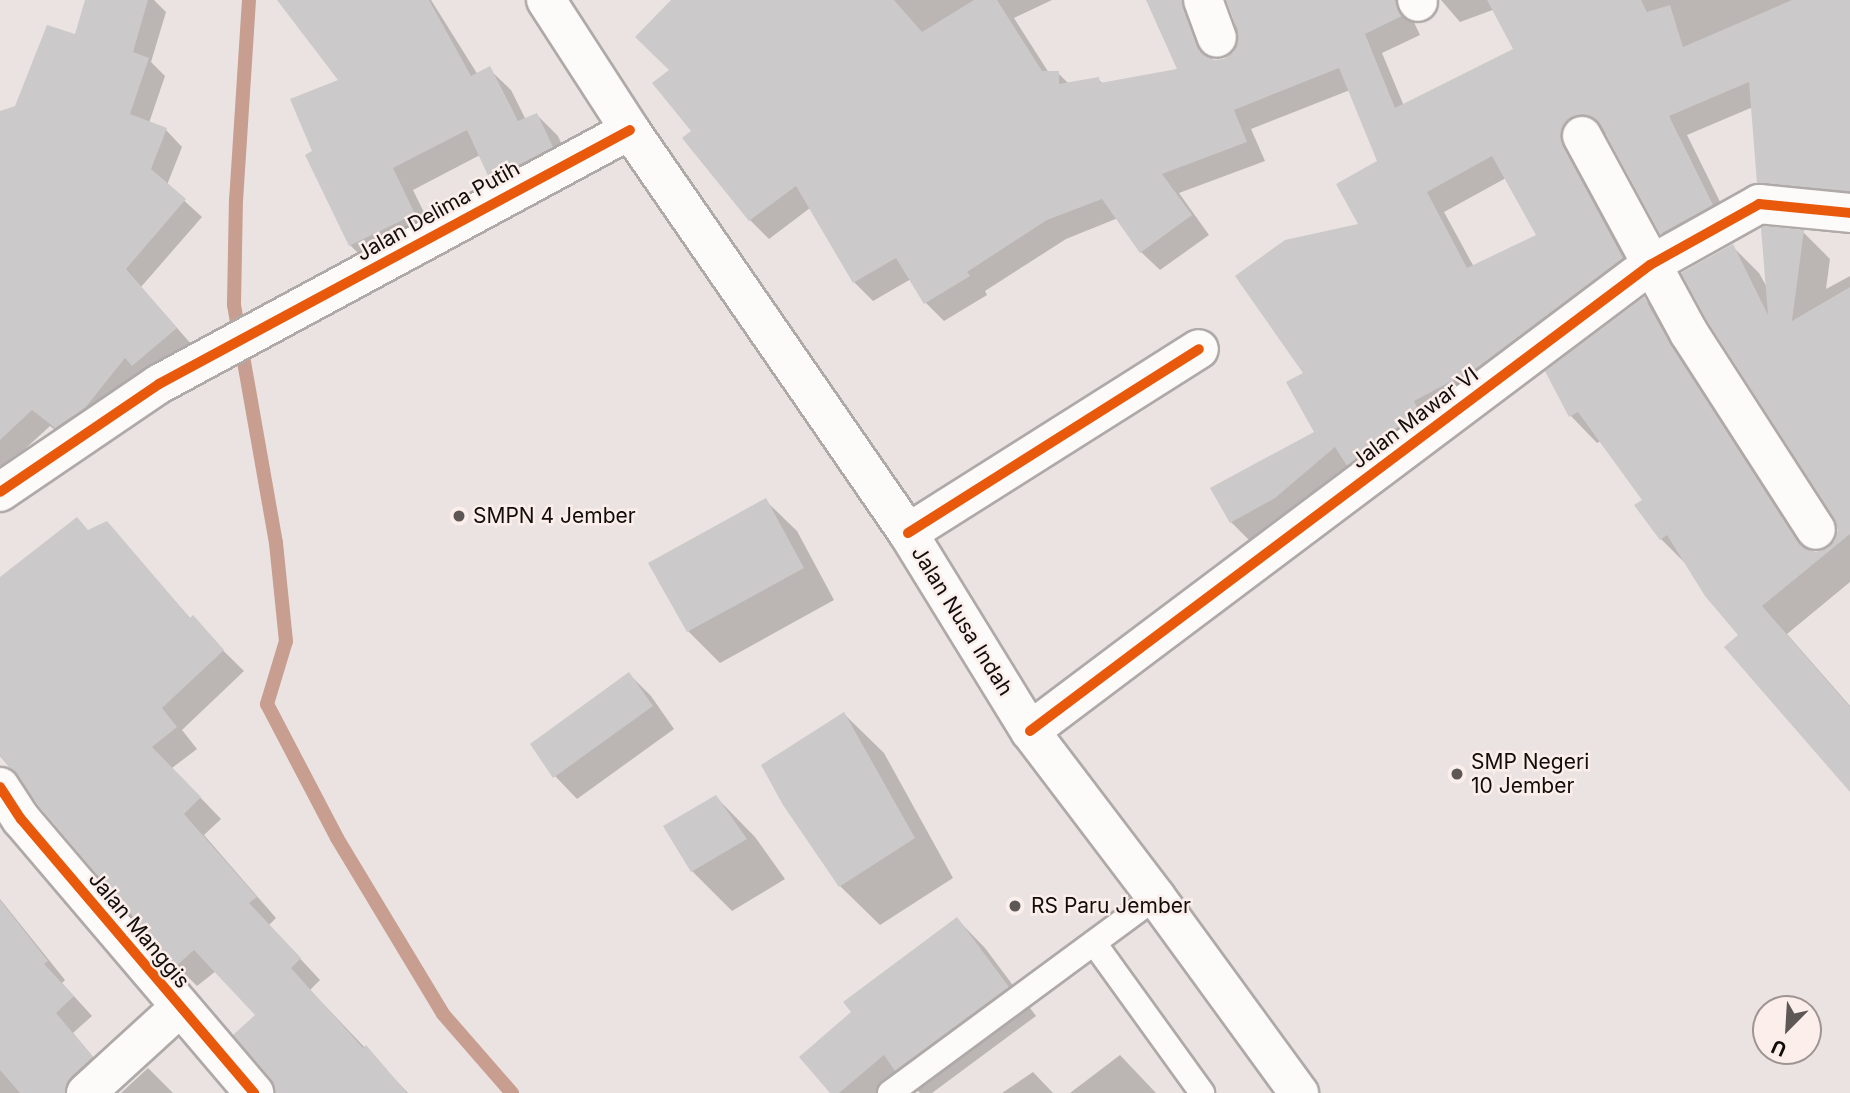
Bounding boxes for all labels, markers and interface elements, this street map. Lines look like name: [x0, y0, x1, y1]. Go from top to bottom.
street label: Jalan Delima Putih: [352, 156, 524, 266]
street label: Jalan Mawar VI: [1346, 362, 1484, 474]
place label: SMPN 4 Jember: [473, 503, 636, 529]
marker: SMPN 4 Jember: [451, 508, 467, 524]
street label: Jalan Nusa Indah: [906, 542, 1018, 700]
place label: SMP Negeri 10 Jember: [1471, 749, 1589, 799]
marker: SMP Negeri 10 Jember: [1449, 766, 1465, 782]
street label: Jalan Manggis: [83, 867, 195, 993]
place label: RS Paru Jember: [1031, 893, 1191, 919]
marker: RS Paru Jember: [1005, 896, 1025, 916]
north arrow: [1752, 995, 1822, 1065]
text: U: [1768, 1034, 1790, 1061]

